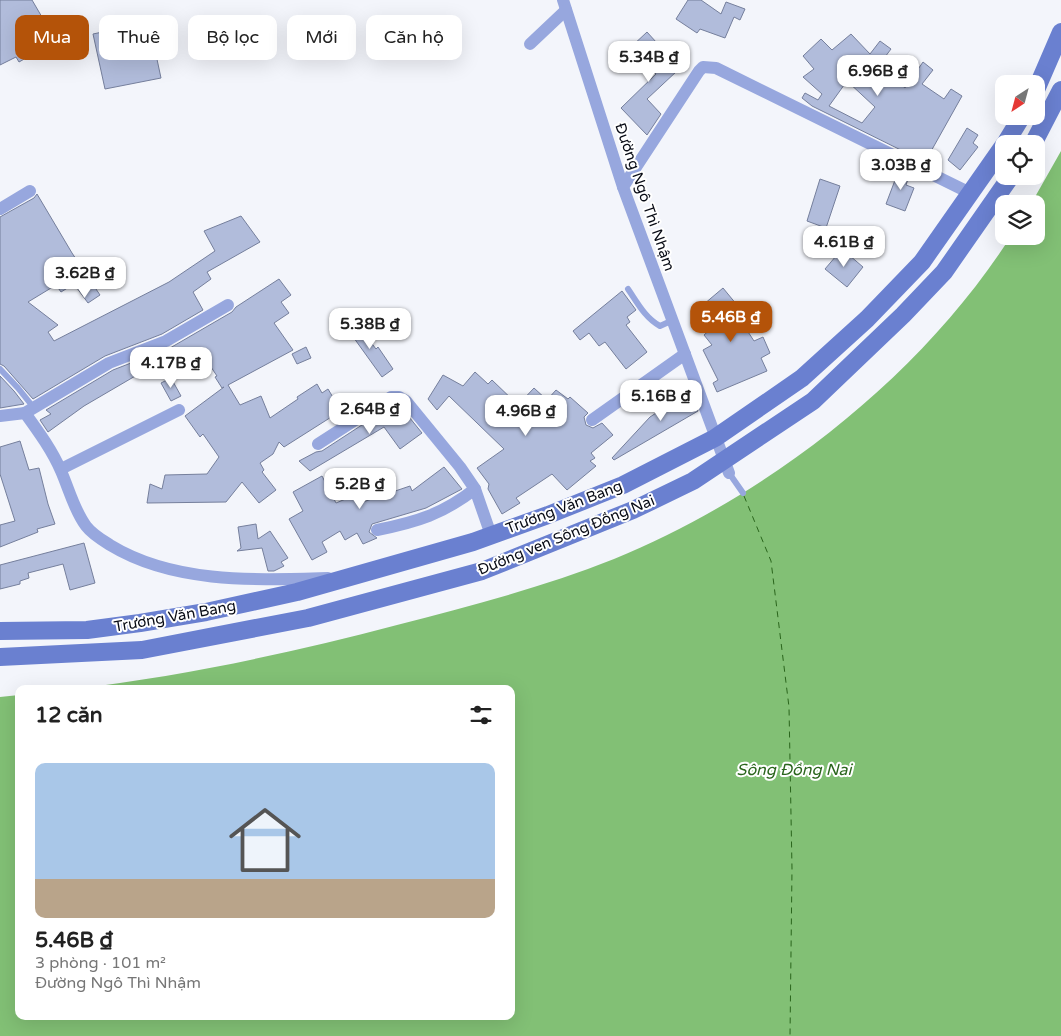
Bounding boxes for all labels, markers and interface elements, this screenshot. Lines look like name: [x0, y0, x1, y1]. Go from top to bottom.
chip: Mua: [15, 15, 89, 60]
chip: Thuê: [99, 15, 178, 60]
chip: Bộ lọc: [188, 15, 277, 60]
chip: Mới: [287, 15, 356, 60]
chip: Căn hộ: [366, 15, 462, 60]
pin: 5.34B ₫: [603, 41, 695, 83]
text: 5.34B ₫: [619, 47, 679, 67]
pin: 6.96B ₫: [832, 54, 924, 97]
text: 6.96B ₫: [848, 61, 908, 81]
north arrow: [995, 75, 1045, 125]
map controls: [995, 75, 1045, 245]
street label: Đường Ngô Thì Nhậm: [611, 121, 679, 273]
button: locate: [995, 135, 1045, 185]
pin: 3.03B ₫: [855, 148, 947, 191]
text: 3.03B ₫: [871, 155, 931, 175]
button: layers: [995, 195, 1045, 245]
pin: 4.61B ₫: [798, 226, 890, 268]
text: 4.61B ₫: [814, 232, 874, 252]
pin: 3.62B ₫: [39, 256, 131, 299]
text: 3.62B ₫: [55, 263, 115, 283]
pin: 5.46B ₫: [685, 300, 777, 343]
text: 5.46B ₫: [701, 307, 761, 327]
pin: 5.38B ₫: [324, 308, 416, 350]
text: 5.38B ₫: [340, 314, 400, 334]
pin: 4.17B ₫: [125, 346, 217, 389]
text: 4.17B ₫: [141, 353, 201, 373]
pin: 5.16B ₫: [615, 380, 707, 422]
text: 5.16B ₫: [631, 386, 691, 406]
pin: 2.64B ₫: [324, 392, 416, 435]
pin: 4.96B ₫: [480, 394, 572, 437]
text: 2.64B ₫: [340, 399, 400, 419]
text: 4.96B ₫: [496, 401, 556, 421]
pin: 5.2B ₫: [319, 468, 401, 510]
text: 5.2B ₫: [335, 474, 385, 494]
street label: Trương Văn Bang: [503, 476, 625, 538]
street label: Đường ven Sông Đồng Nai: [475, 491, 657, 579]
street label: Trương Văn Bang: [113, 596, 237, 636]
icon: filters: [467, 701, 495, 729]
text: 12 căn: [35, 703, 103, 728]
water label: Sông Đồng Nai: [737, 760, 853, 780]
icon: home: [220, 795, 310, 885]
text: 5.46B ₫: [35, 928, 113, 953]
text: 3 phòng · 101 m²: [35, 953, 166, 973]
text: Đường Ngô Thì Nhậm: [35, 973, 201, 993]

